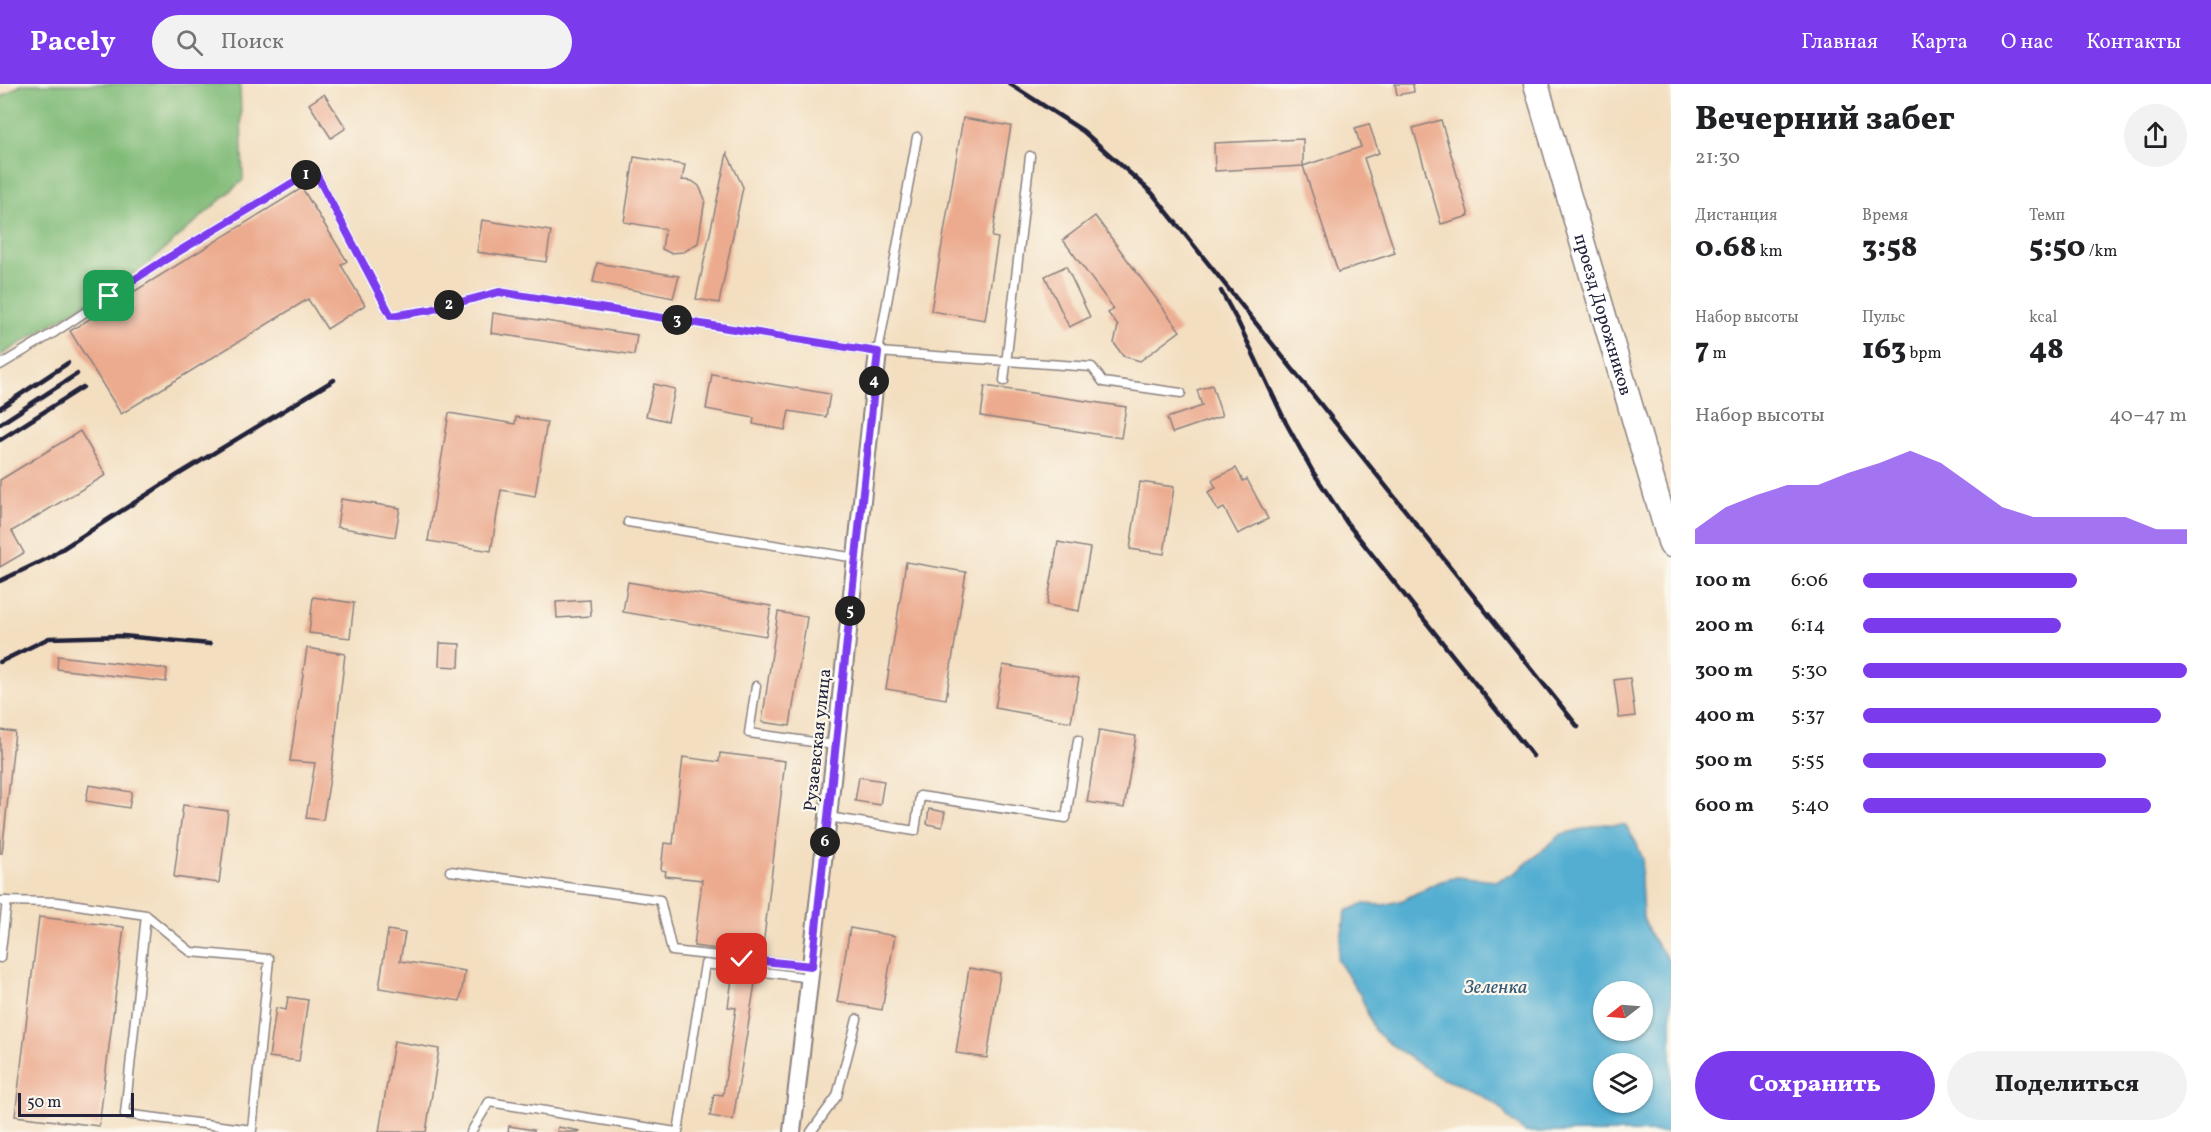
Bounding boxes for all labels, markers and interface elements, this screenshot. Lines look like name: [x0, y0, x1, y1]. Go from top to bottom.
search box: [152, 15, 572, 69]
text: Pacely: [30, 23, 116, 62]
icon: search: [173, 26, 206, 59]
text: Поиск: [221, 27, 284, 58]
text: Главная: [1801, 28, 1878, 57]
text: Карта: [1911, 28, 1968, 57]
text: О нас: [2001, 28, 2053, 57]
text: Контакты: [2086, 28, 2181, 57]
text: Вечерний забег: [1695, 98, 1955, 144]
button: share: [2124, 104, 2187, 167]
text: 21:30: [1695, 144, 1740, 172]
pin: 1: [291, 160, 321, 190]
text: 1: [303, 164, 309, 186]
text: Дистанция: [1695, 205, 1777, 227]
text: Время: [1862, 205, 1908, 227]
text: Темп: [2029, 205, 2065, 227]
text: 0.68: [1695, 227, 1757, 269]
text: 3:58: [1862, 227, 1918, 269]
text: 5:50: [2029, 227, 2086, 269]
street label: проезд Дорожников: [1567, 231, 1637, 398]
text: km: [1757, 241, 1783, 263]
text: /km: [2086, 241, 2117, 263]
pin: [83, 270, 134, 321]
icon: arrive: [92, 279, 125, 312]
pin: 2: [434, 290, 464, 320]
text: 2: [445, 294, 453, 316]
pin: 3: [662, 305, 692, 335]
text: Набор высоты: [1695, 307, 1799, 329]
text: Пульс: [1862, 307, 1905, 329]
text: kcal: [2029, 307, 2057, 329]
text: 3: [673, 309, 681, 331]
text: 7: [1695, 329, 1709, 371]
text: 163: [1862, 329, 1906, 371]
text: 48: [2029, 329, 2064, 371]
text: m: [1709, 343, 1727, 365]
text: bpm: [1906, 343, 1942, 365]
pin: 4: [859, 366, 889, 396]
text: 4: [869, 370, 879, 392]
text: Набор высоты: [1695, 402, 1825, 430]
text: 40–47 m: [2109, 402, 2187, 430]
text: 100 m: [1695, 567, 1751, 595]
text: 6:06: [1791, 567, 1828, 595]
pin: 5: [835, 596, 865, 626]
text: 5: [846, 600, 854, 622]
text: 200 m: [1695, 612, 1753, 640]
text: 6:14: [1791, 612, 1826, 640]
text: 300 m: [1695, 657, 1753, 685]
text: 5:30: [1791, 657, 1827, 685]
street label: Рузаевская улица: [799, 667, 838, 813]
text: 400 m: [1695, 702, 1755, 730]
text: 5:37: [1791, 702, 1825, 730]
text: 500 m: [1695, 747, 1753, 775]
text: 5:55: [1791, 747, 1825, 775]
text: 600 m: [1695, 792, 1754, 820]
text: 5:40: [1791, 792, 1829, 820]
pin: 6: [810, 827, 840, 857]
text: 6: [821, 831, 829, 853]
pin: [716, 933, 767, 984]
icon: check: [725, 942, 758, 975]
water label: Зеленка: [1464, 974, 1527, 1002]
north arrow: [1593, 981, 1653, 1041]
map controls: [1593, 981, 1653, 1113]
button: Сохранить: [1695, 1051, 1935, 1120]
button: Поделиться: [1947, 1051, 2187, 1120]
button: layers: [1593, 1053, 1653, 1113]
scale bar: [18, 1090, 134, 1118]
text: 50 m: [27, 1092, 61, 1114]

